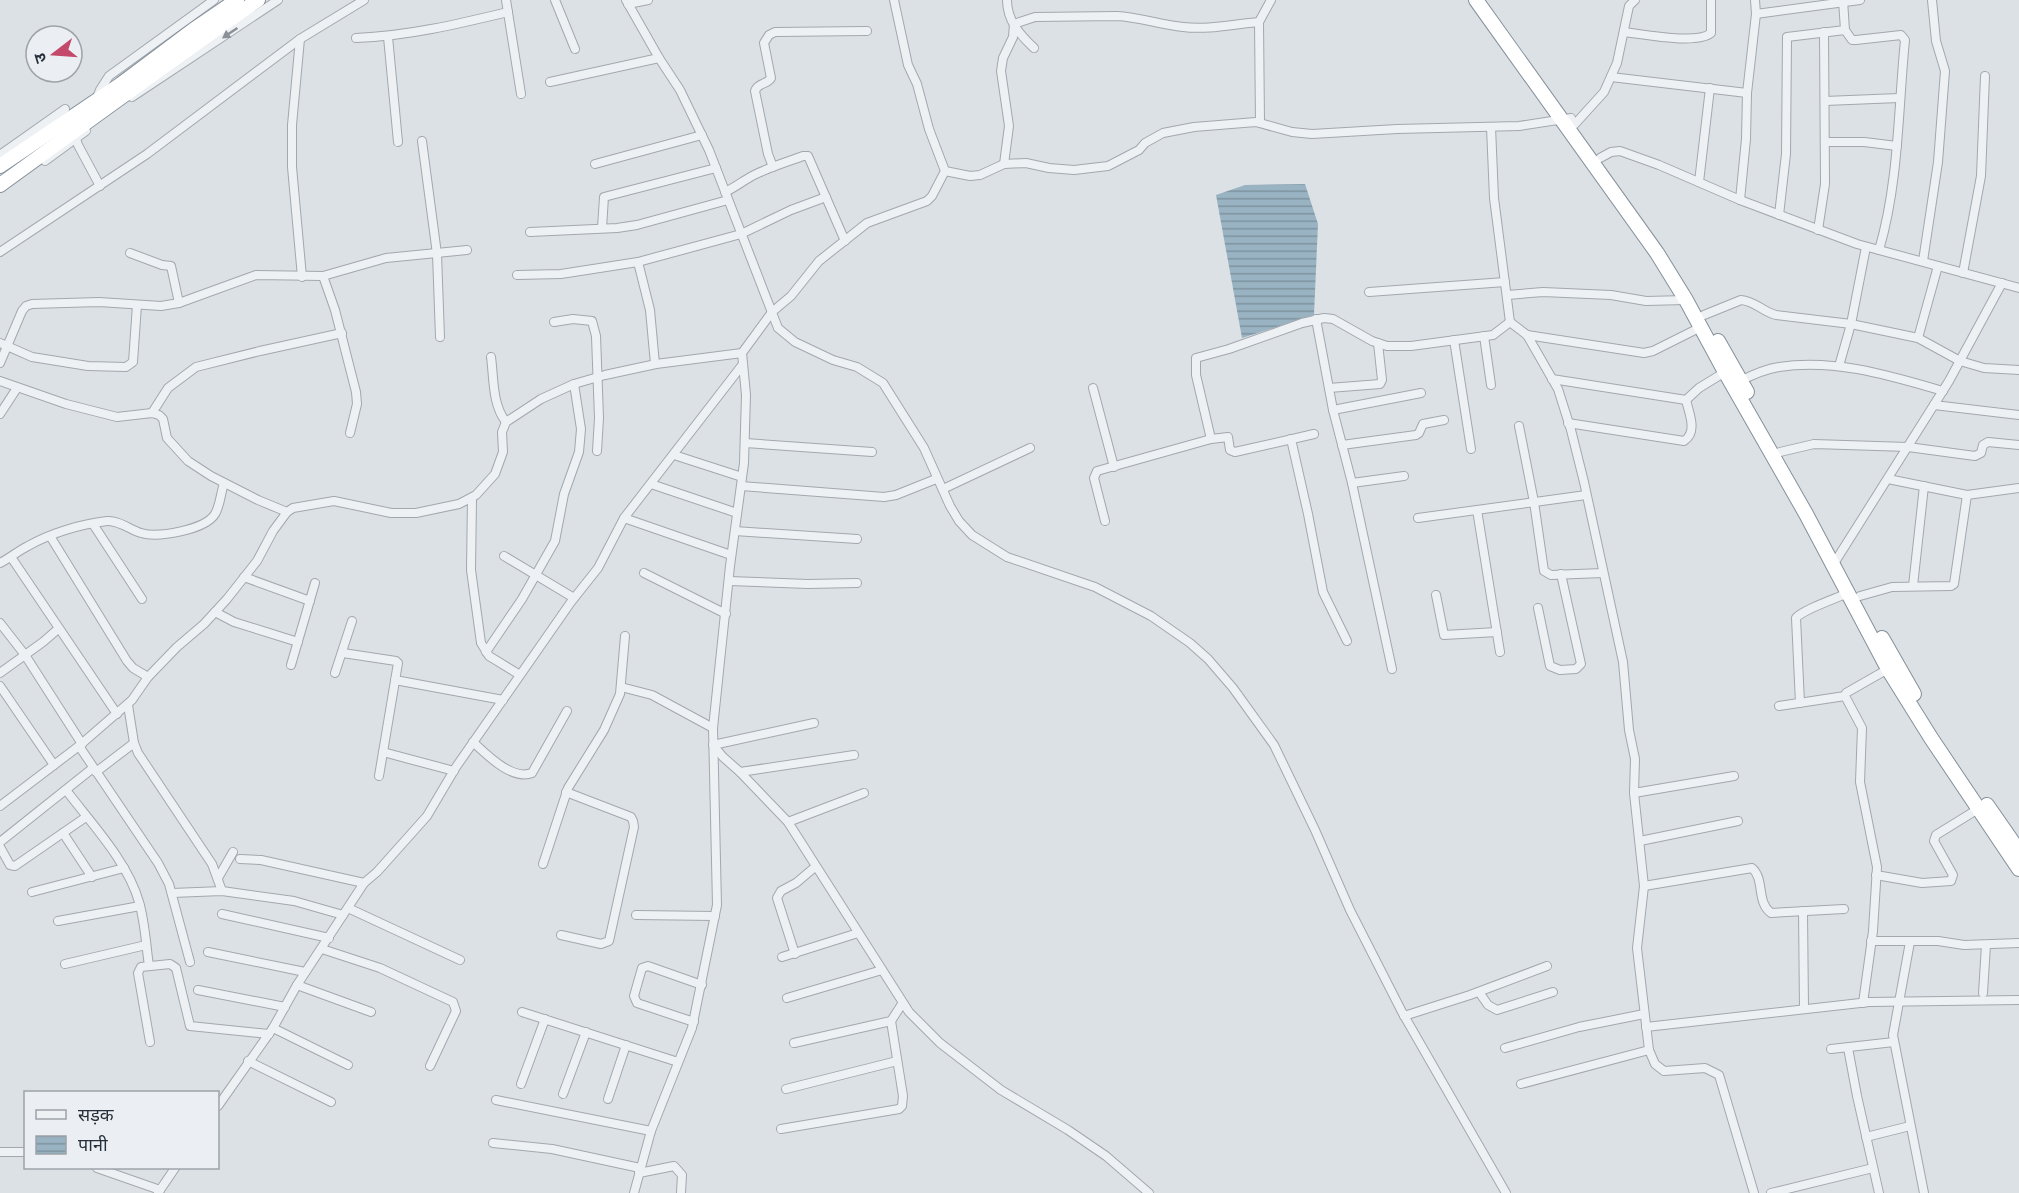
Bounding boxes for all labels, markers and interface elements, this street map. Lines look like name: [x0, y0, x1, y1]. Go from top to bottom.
north arrow: [24, 24, 84, 84]
one-way arrow: [222, 27, 238, 39]
text: उ: [28, 50, 52, 66]
legend: [24, 1091, 219, 1169]
text: सड़क: [78, 1102, 115, 1126]
text: पानी: [78, 1132, 108, 1156]

